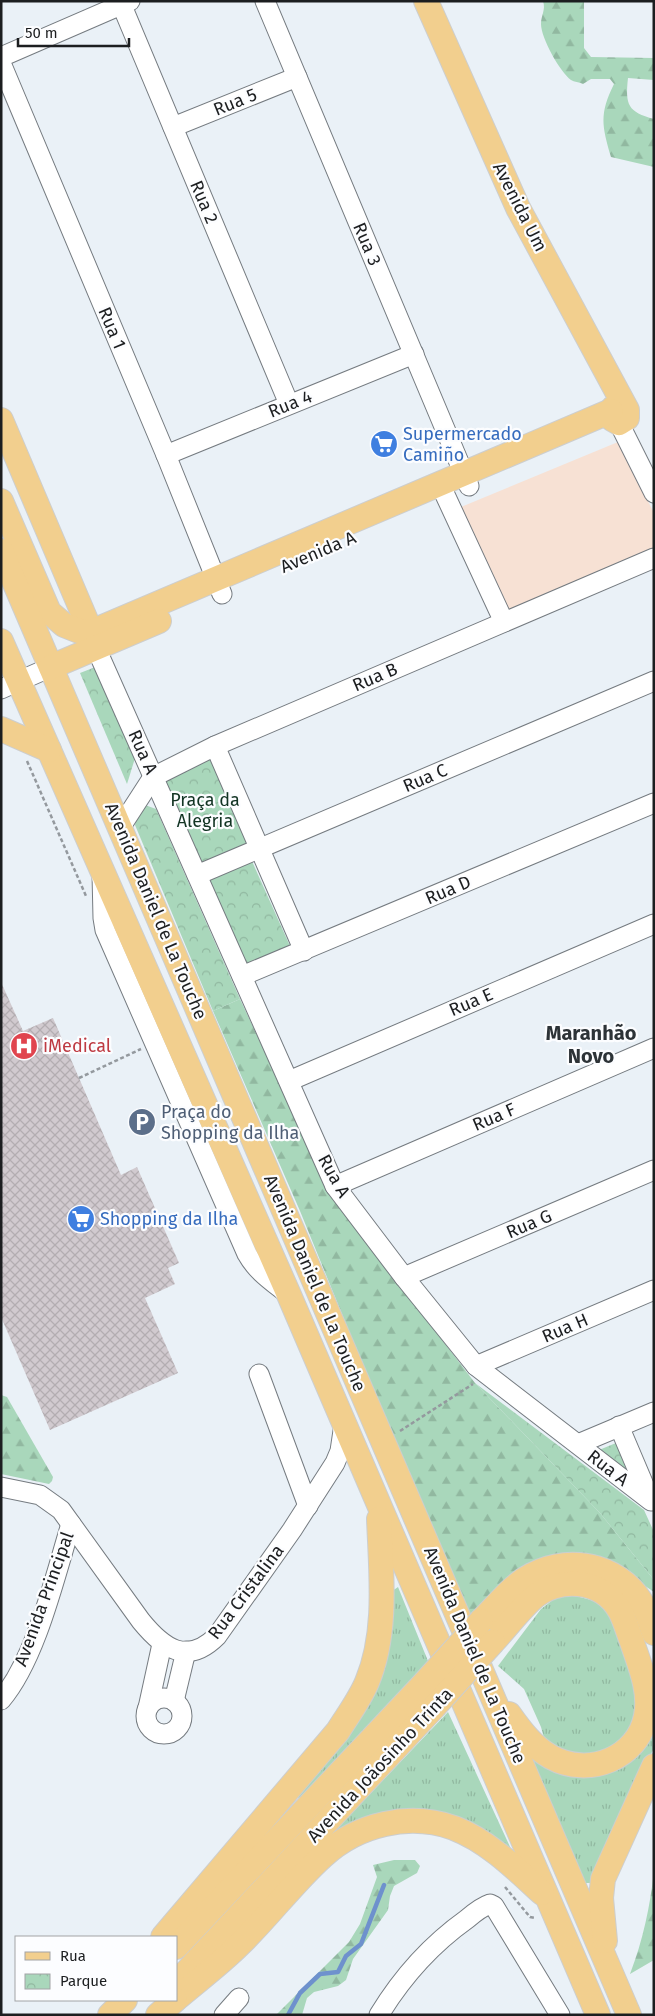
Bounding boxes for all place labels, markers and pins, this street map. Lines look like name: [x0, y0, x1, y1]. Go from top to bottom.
place label: Supermercado Camiño: [403, 423, 522, 466]
supermarket icon: Supermercado Camiño: [369, 429, 399, 459]
hospital icon: iMedical: [9, 1031, 39, 1061]
place label: iMedical: [43, 1035, 111, 1057]
place label: Praça do Shopping da Ilha: [161, 1101, 299, 1144]
parking icon: Praça do Shopping da Ilha: [127, 1107, 157, 1137]
supermarket icon: Shopping da Ilha: [66, 1204, 96, 1234]
place label: Shopping da Ilha: [100, 1208, 238, 1230]

